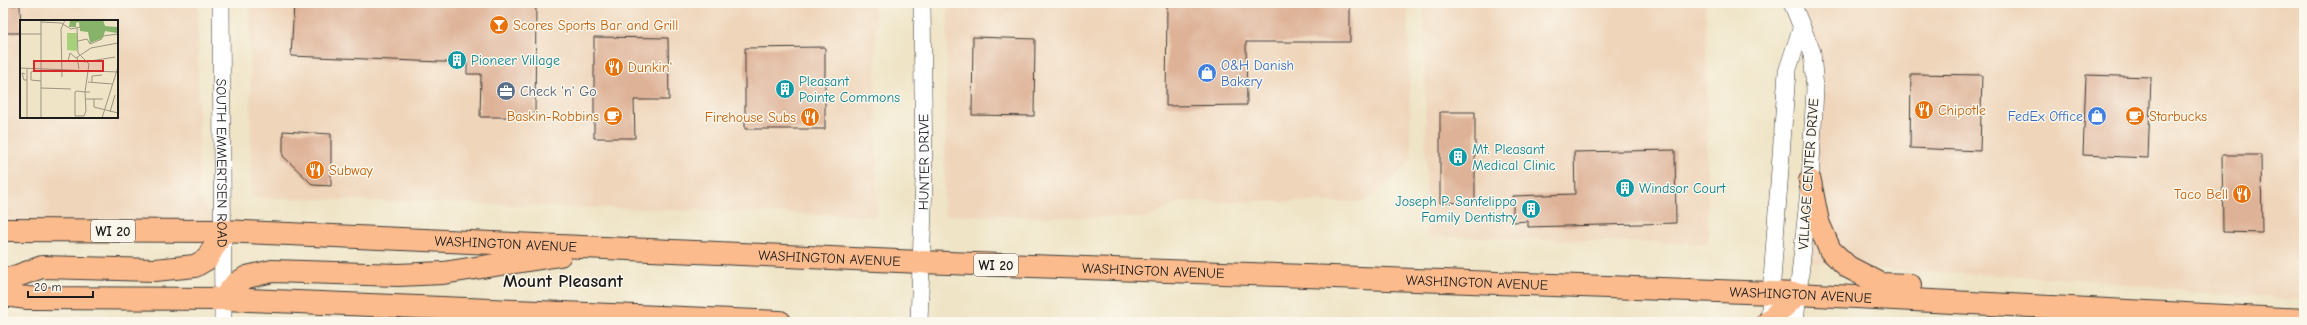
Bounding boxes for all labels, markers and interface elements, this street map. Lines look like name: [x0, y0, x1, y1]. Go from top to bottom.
bar icon: Scores Sports Bar and Grill: [488, 14, 510, 36]
place label: Scores Sports Bar and Grill: [513, 17, 678, 34]
inset map: [20, 20, 118, 118]
building icon: Pioneer Village: [446, 49, 468, 71]
place label: Pioneer Village: [471, 52, 560, 69]
restaurant icon: Dunkin': [603, 56, 625, 78]
place label: O&H Danish Bakery: [1221, 57, 1294, 90]
place label: Dunkin': [628, 59, 672, 76]
shop icon: O&H Danish Bakery: [1196, 62, 1218, 84]
place label: Pleasant Pointe Commons: [799, 73, 900, 106]
street label: SOUTH EMMERTSEN ROAD: [212, 78, 231, 248]
building icon: Pleasant Pointe Commons: [774, 78, 796, 100]
office icon: Check 'n' Go: [495, 80, 517, 102]
place label: Check 'n' Go: [520, 83, 597, 100]
street label: VILLAGE CENTER DRIVE: [1795, 98, 1822, 250]
restaurant icon: Chipotle: [1913, 99, 1935, 121]
place label: Chipotle: [1938, 102, 1986, 119]
cafe icon: Baskin-Robbins: [602, 105, 624, 127]
shop icon: FedEx Office: [2086, 105, 2108, 127]
cafe icon: Starbucks: [2124, 105, 2146, 127]
restaurant icon: Firehouse Subs: [799, 106, 821, 128]
place label: Baskin-Robbins: [507, 108, 599, 125]
place label: FedEx Office: [2008, 108, 2083, 125]
place label: Starbucks: [2149, 108, 2207, 125]
place label: Firehouse Subs: [705, 109, 796, 126]
street label: HUNTER DRIVE: [915, 114, 933, 211]
place label: Mt. Pleasant Medical Clinic: [1472, 141, 1556, 174]
building icon: Mt. Pleasant Medical Clinic: [1447, 146, 1469, 168]
restaurant icon: Subway: [304, 159, 326, 181]
place label: Subway: [329, 162, 374, 179]
building icon: Windsor Court: [1614, 177, 1636, 199]
place label: Windsor Court: [1639, 180, 1727, 197]
restaurant icon: Taco Bell: [2231, 183, 2253, 205]
place label: Taco Bell: [2174, 186, 2228, 203]
place label: Joseph P. Sanfelippo Family Dentistry: [1395, 193, 1518, 226]
building icon: Joseph P. Sanfelippo Family Dentistry: [1520, 198, 1542, 220]
road number: WI 20: [91, 220, 135, 242]
street label: WASHINGTON AVENUE: [434, 232, 577, 256]
street label: WASHINGTON AVENUE: [758, 247, 901, 270]
road number: WI 20: [974, 254, 1018, 276]
street label: WASHINGTON AVENUE: [1082, 260, 1225, 282]
district label: Mount Pleasant: [503, 271, 624, 292]
street label: WASHINGTON AVENUE: [1405, 272, 1548, 294]
scale bar: [28, 273, 93, 299]
text: 20 m: [34, 280, 62, 294]
street label: WASHINGTON AVENUE: [1729, 284, 1872, 307]

